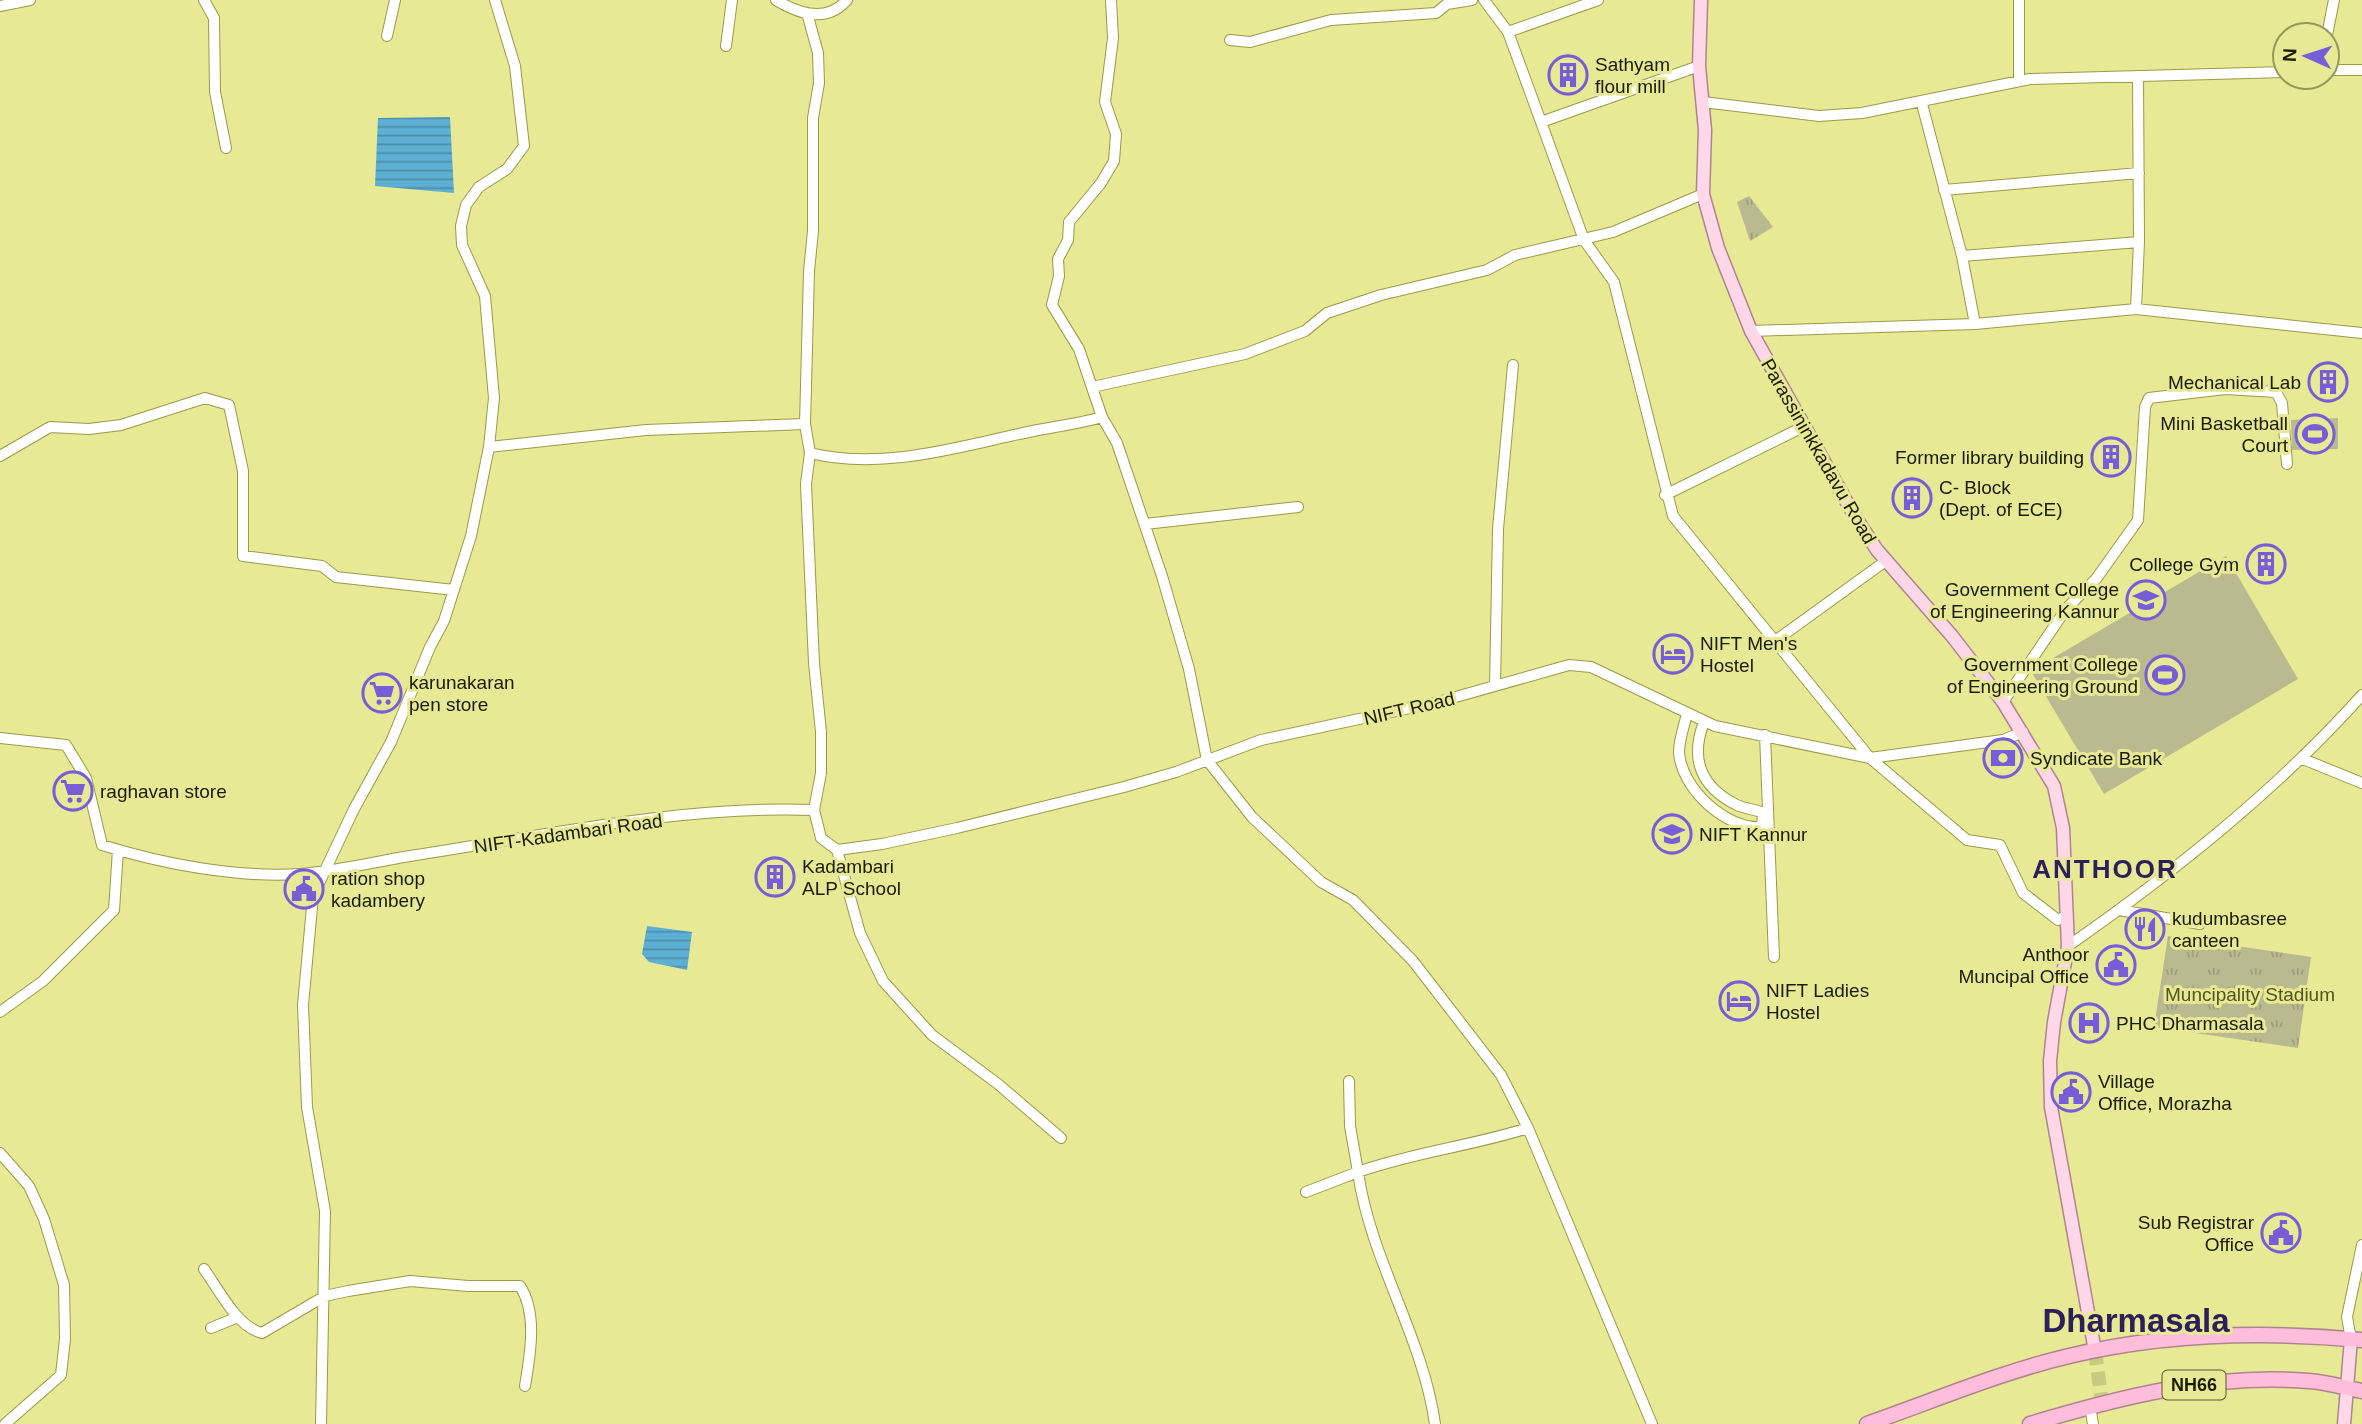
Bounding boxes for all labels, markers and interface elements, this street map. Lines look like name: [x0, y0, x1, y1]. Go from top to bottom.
north arrow: [2271, 21, 2341, 91]
text: N: [2279, 48, 2300, 63]
building icon: Sathyam flour mill: [1547, 54, 1589, 96]
place label: Sathyam flour mill: [1595, 54, 1670, 97]
street label: Parassininkkadavu Road: [1757, 355, 1880, 548]
building icon: Mechanical Lab: [2307, 361, 2349, 403]
place label: Mechanical Lab: [2168, 372, 2301, 393]
place label: Mini Basketball Court: [2160, 413, 2289, 456]
sports icon: Mini Basketball Court: [2294, 413, 2336, 455]
building icon: Former library building: [2090, 436, 2132, 478]
place label: Former library building: [1895, 447, 2084, 468]
building icon: C- Block (Dept. of ECE): [1891, 477, 1933, 519]
place label: C- Block (Dept. of ECE): [1939, 477, 2063, 520]
building icon: College Gym: [2245, 543, 2287, 585]
place label: College Gym: [2129, 554, 2239, 575]
place label: Government College of Engineering Kannur: [1930, 579, 2120, 622]
school or university icon: Government College of Engineering Kannur: [2125, 579, 2167, 621]
hotel icon: NIFT Men's Hostel: [1652, 633, 1694, 675]
place label: NIFT Men's Hostel: [1700, 633, 1797, 676]
place label: Government College of Engineering Ground: [1947, 654, 2138, 697]
sports icon: Government College of Engineering Ground: [2144, 654, 2186, 696]
supermarket icon: karunakaran pen store: [361, 672, 403, 714]
place label: karunakaran pen store: [409, 672, 515, 715]
street label: NIFT Road: [1362, 688, 1457, 729]
bank icon: Syndicate Bank: [1982, 737, 2024, 779]
place label: Syndicate Bank: [2030, 748, 2163, 769]
supermarket icon: raghavan store: [52, 770, 94, 812]
place label: raghavan store: [100, 781, 227, 802]
street label: NIFT-Kadambari Road: [472, 810, 664, 857]
school or university icon: NIFT Kannur: [1651, 813, 1693, 855]
place label: NIFT Kannur: [1699, 824, 1808, 845]
district label: ANTHOOR: [2032, 854, 2178, 884]
building icon: Kadambari ALP School: [754, 856, 796, 898]
place label: Kadambari ALP School: [802, 856, 901, 899]
public building icon: ration shop kadambery: [283, 868, 325, 910]
place label: ration shop kadambery: [331, 868, 425, 911]
restaurant icon: kudumbasree canteen: [2124, 908, 2166, 950]
place label: kudumbasree canteen: [2172, 908, 2287, 951]
place label: Anthoor Muncipal Office: [1958, 944, 2090, 987]
public building icon: Anthoor Muncipal Office: [2095, 944, 2137, 986]
hotel icon: NIFT Ladies Hostel: [1718, 980, 1760, 1022]
place label: NIFT Ladies Hostel: [1766, 980, 1869, 1023]
park label: Muncipality Stadium: [2165, 984, 2335, 1005]
hospital icon: PHC Dharmasala: [2068, 1002, 2110, 1044]
place label: PHC Dharmasala: [2116, 1013, 2264, 1034]
public building icon: Village Office, Morazha: [2050, 1071, 2092, 1113]
place label: Village Office, Morazha: [2098, 1071, 2232, 1114]
place label: Sub Registrar Office: [2138, 1212, 2255, 1255]
public building icon: Sub Registrar Office: [2260, 1212, 2302, 1254]
district label: Dharmasala: [2042, 1302, 2230, 1339]
road number: NH66: [2162, 1370, 2226, 1400]

